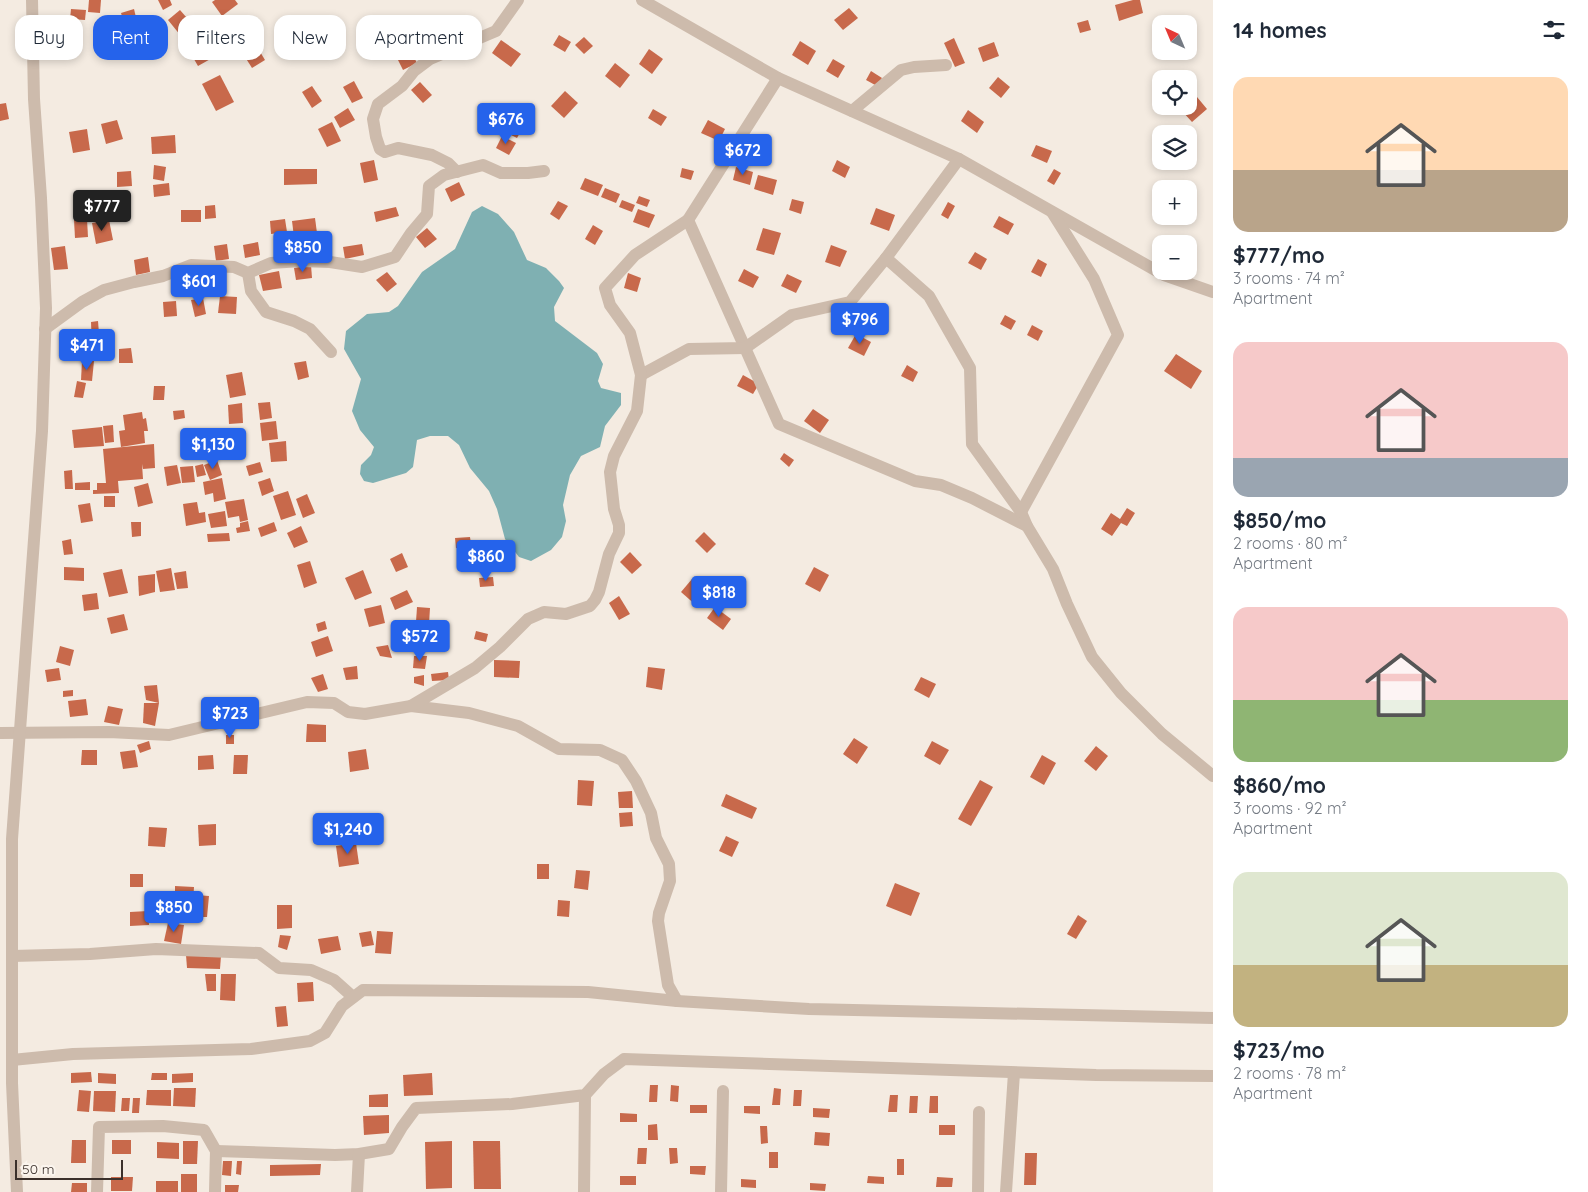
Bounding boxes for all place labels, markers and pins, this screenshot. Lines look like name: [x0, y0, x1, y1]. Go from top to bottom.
pin: $676: [476, 102, 536, 145]
pin: $672: [713, 134, 773, 176]
pin: $777: [72, 190, 132, 232]
pin: $850: [273, 230, 333, 273]
pin: $601: [169, 264, 229, 307]
pin: $796: [830, 302, 890, 345]
pin: $471: [57, 328, 117, 371]
pin: $1,130: [172, 428, 254, 470]
pin: $860: [456, 540, 516, 582]
pin: $818: [689, 576, 749, 618]
pin: $572: [390, 620, 450, 662]
pin: $723: [200, 696, 260, 739]
pin: $1,240: [307, 812, 389, 855]
pin: $850: [144, 890, 204, 933]

